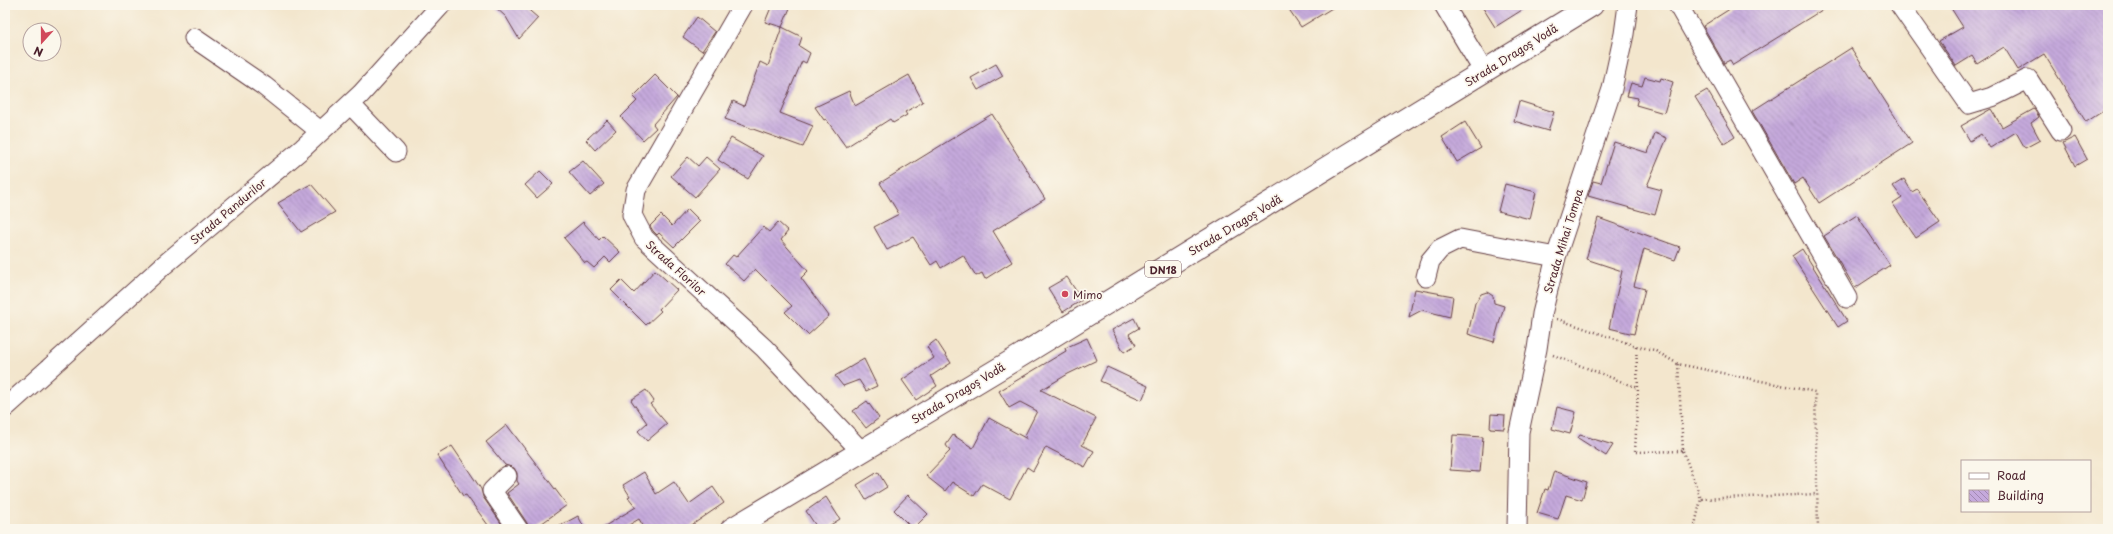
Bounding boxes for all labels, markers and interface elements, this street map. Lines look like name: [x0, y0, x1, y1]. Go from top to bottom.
street label: Strada Dragoș Vodă: [1461, 19, 1561, 91]
north arrow: [22, 22, 62, 62]
text: N: [31, 42, 45, 61]
street label: Strada Pandurilor: [186, 173, 270, 248]
street label: Strada Mihai Tompa: [1539, 187, 1587, 295]
street label: Strada Dragoș Vodă: [1185, 190, 1285, 260]
street label: Strada Florilor: [642, 236, 711, 300]
road number: DN18: [1145, 261, 1181, 277]
place label: Mimo: [1073, 286, 1102, 303]
marker: Mimo: [1060, 289, 1070, 299]
street label: Strada Dragoș Vodă: [908, 358, 1008, 428]
legend: [1961, 460, 2091, 512]
text: Road: [1997, 466, 2026, 484]
text: Building: [1997, 486, 2044, 504]

